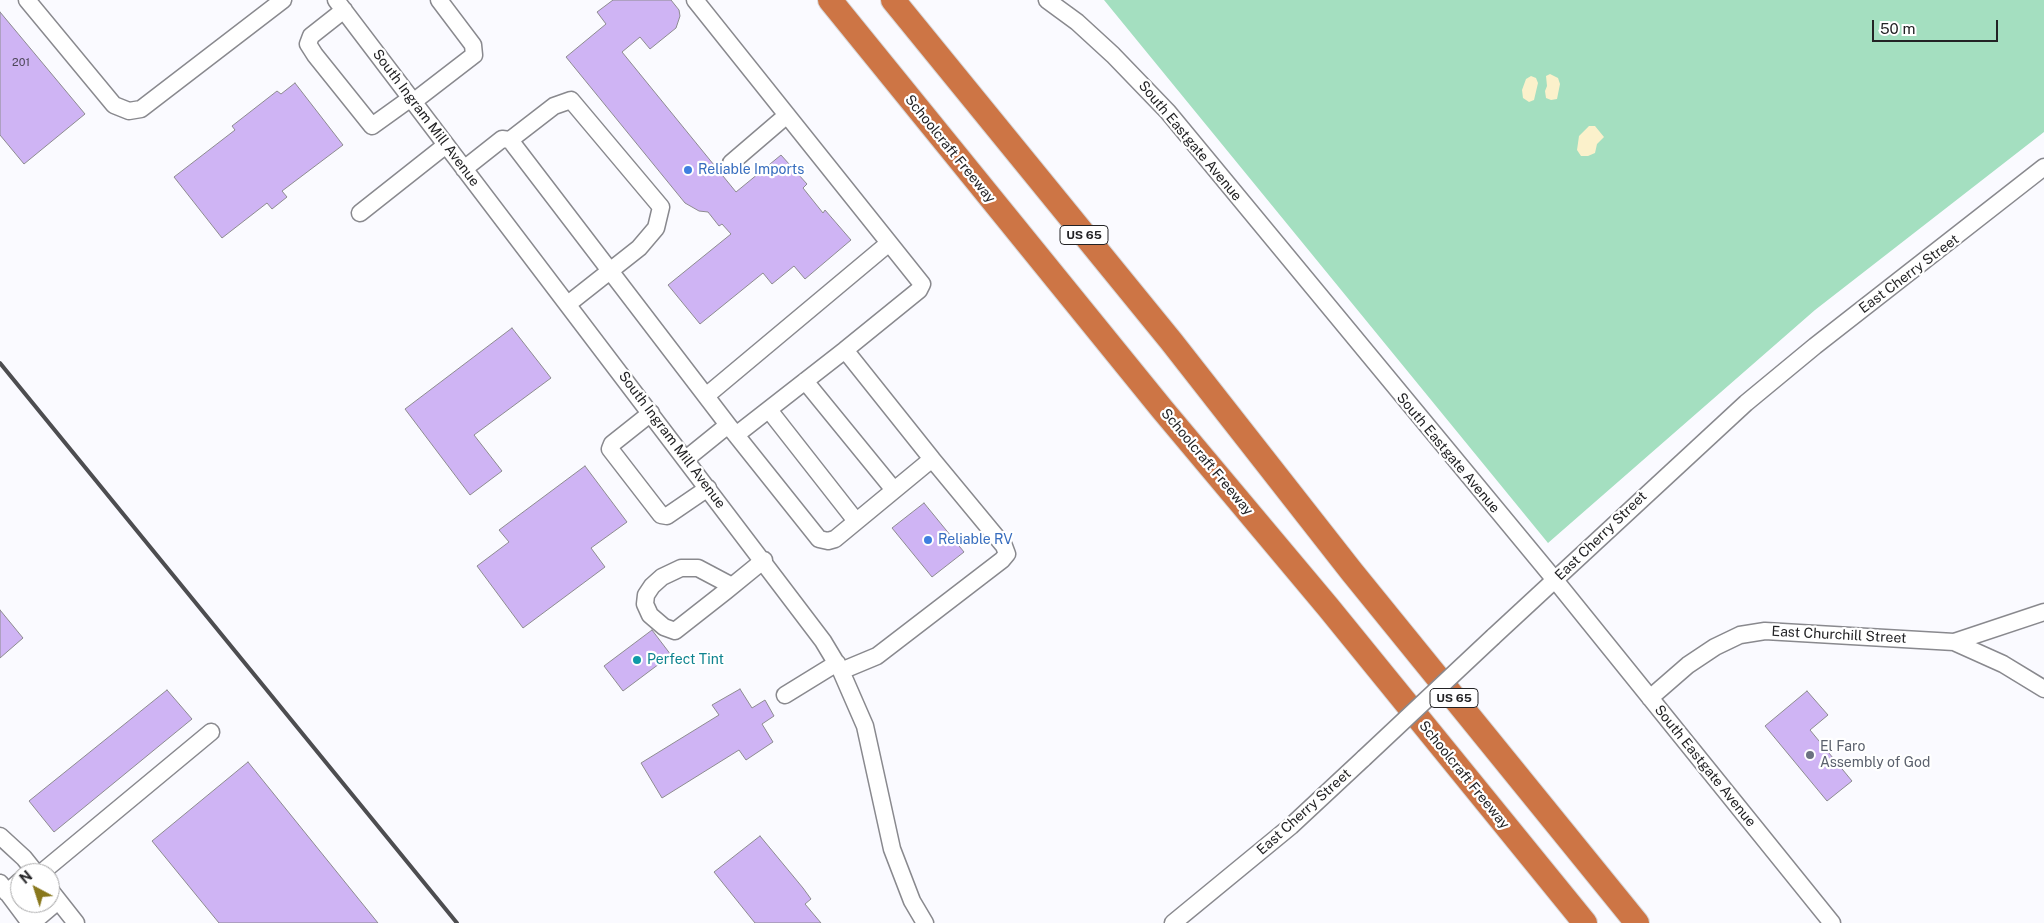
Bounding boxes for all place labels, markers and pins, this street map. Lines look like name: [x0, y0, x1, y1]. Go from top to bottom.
place label: Reliable Imports: [698, 162, 804, 178]
marker: Reliable Imports: [682, 164, 694, 176]
place label: Reliable RV: [938, 532, 1013, 548]
marker: Reliable RV: [922, 534, 934, 546]
place label: Perfect Tint: [647, 652, 724, 668]
marker: Perfect Tint: [631, 654, 643, 666]
place label: El Faro Assembly of God: [1820, 739, 1930, 772]
marker: El Faro Assembly of God: [1804, 749, 1816, 761]

